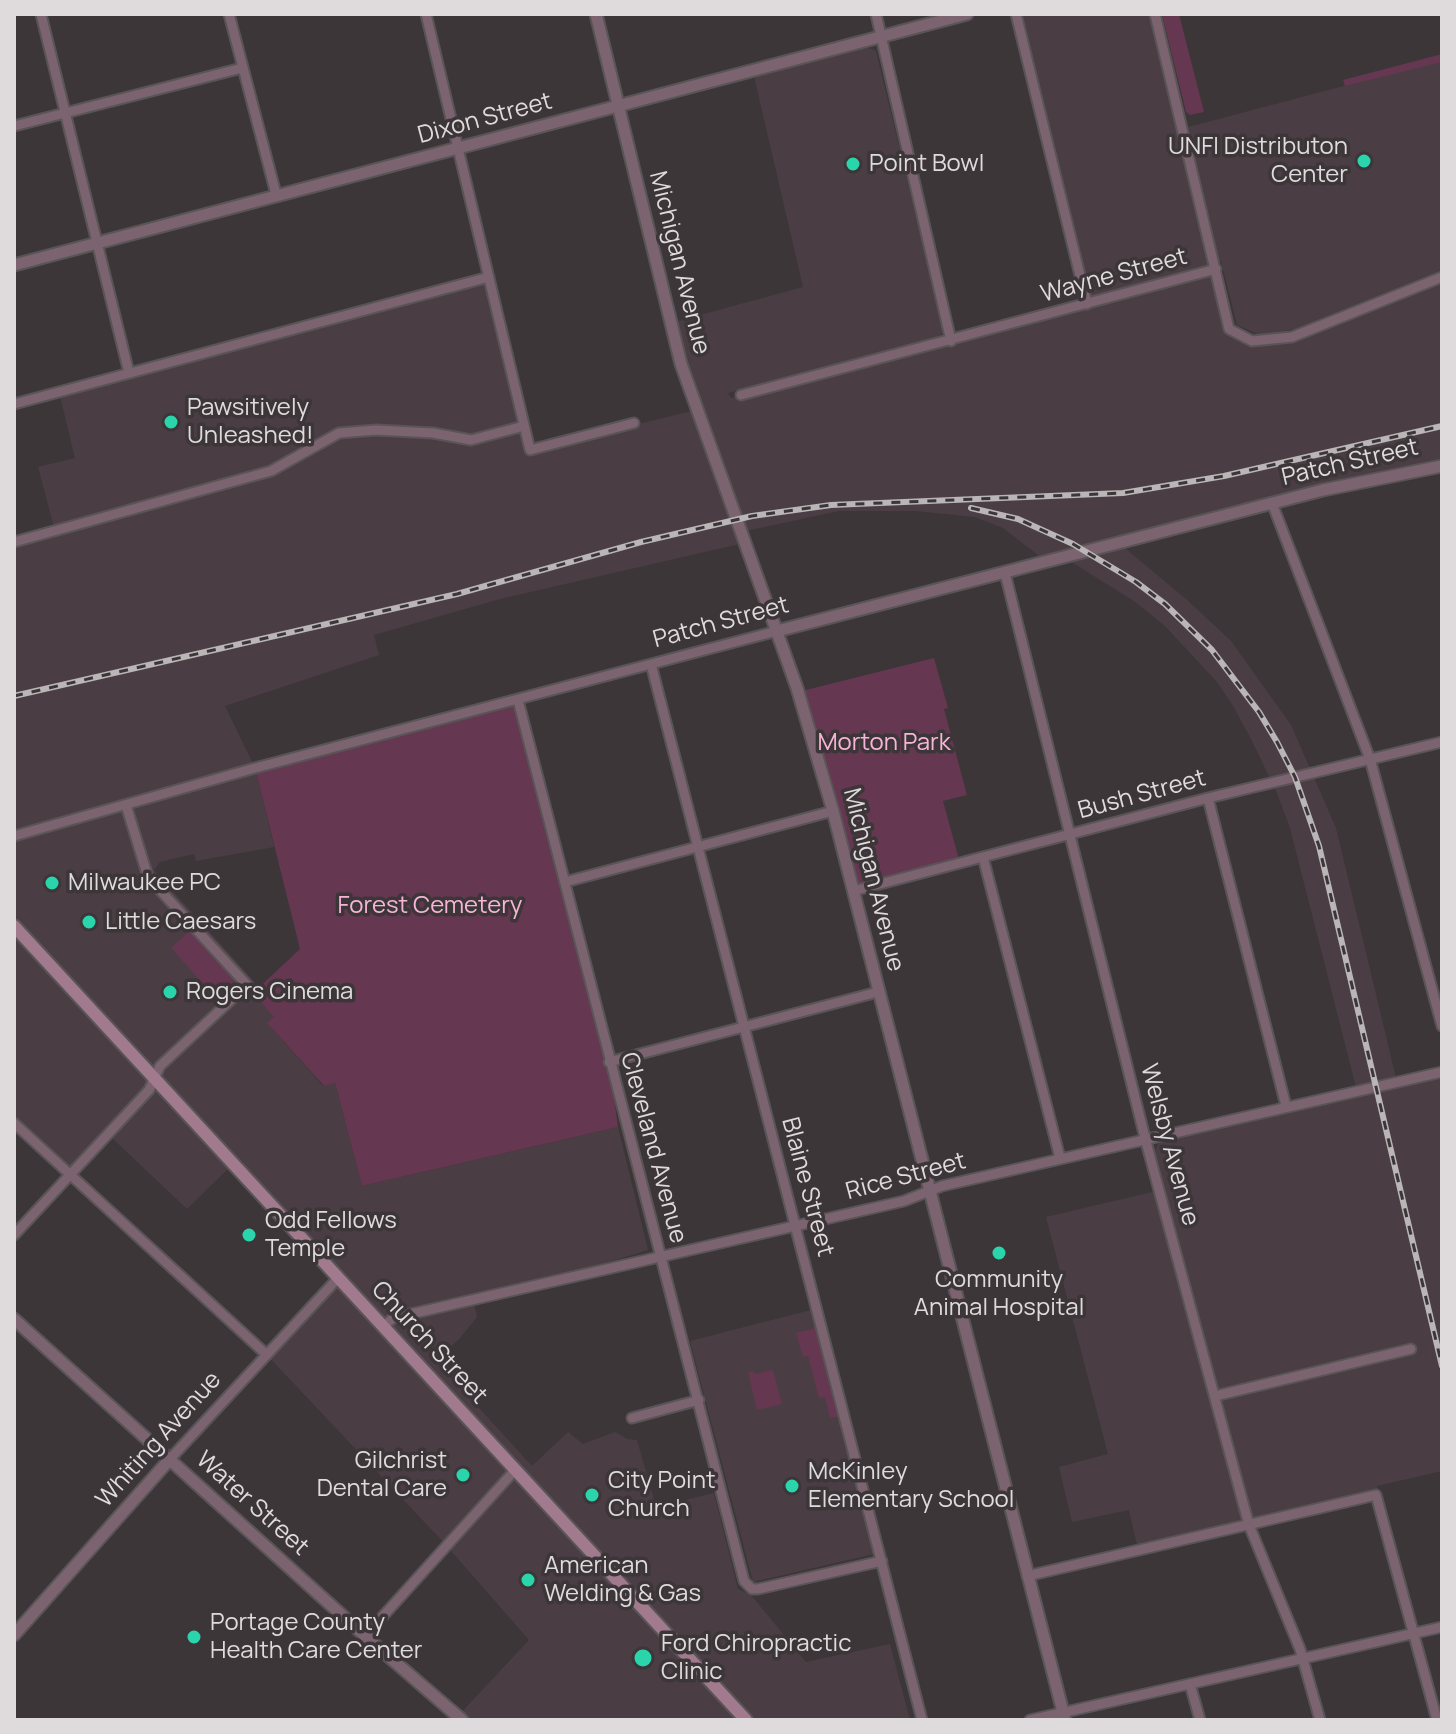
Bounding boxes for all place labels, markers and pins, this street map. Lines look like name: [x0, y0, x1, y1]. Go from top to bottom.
place label: UNFI Distributon Center: [1168, 133, 1348, 189]
place label: Point Bowl: [869, 150, 984, 178]
marker: UNFI Distributon Center: [1355, 152, 1373, 170]
marker: Point Bowl: [844, 155, 862, 173]
place label: Pawsitively Unleashed!: [187, 394, 313, 450]
marker: Pawsitively Unleashed!: [162, 413, 180, 431]
place label: Milwaukee PC: [68, 869, 221, 897]
marker: Milwaukee PC: [43, 874, 61, 892]
place label: Little Caesars: [105, 908, 256, 936]
marker: Little Caesars: [80, 913, 98, 931]
place label: Rogers Cinema: [186, 978, 353, 1006]
marker: Rogers Cinema: [161, 983, 179, 1001]
place label: Odd Fellows Temple: [265, 1207, 397, 1263]
marker: Odd Fellows Temple: [240, 1226, 258, 1244]
marker: Community Animal Hospital: [990, 1244, 1008, 1262]
place label: Community Animal Hospital: [914, 1266, 1084, 1322]
place label: Gilchrist Dental Care: [317, 1447, 447, 1503]
place label: McKinley Elementary School: [808, 1458, 1014, 1514]
marker: Gilchrist Dental Care: [454, 1466, 472, 1484]
place label: City Point Church: [608, 1467, 716, 1523]
marker: McKinley Elementary School: [783, 1477, 801, 1495]
marker: City Point Church: [583, 1486, 601, 1504]
place label: American Welding & Gas: [544, 1552, 701, 1608]
marker: American Welding & Gas: [519, 1571, 537, 1589]
place label: Portage County Health Care Center: [210, 1609, 422, 1665]
marker: Portage County Health Care Center: [185, 1628, 203, 1646]
place label: Ford Chiropractic Clinic: [661, 1630, 851, 1686]
marker: Ford Chiropractic Clinic: [632, 1647, 654, 1669]

